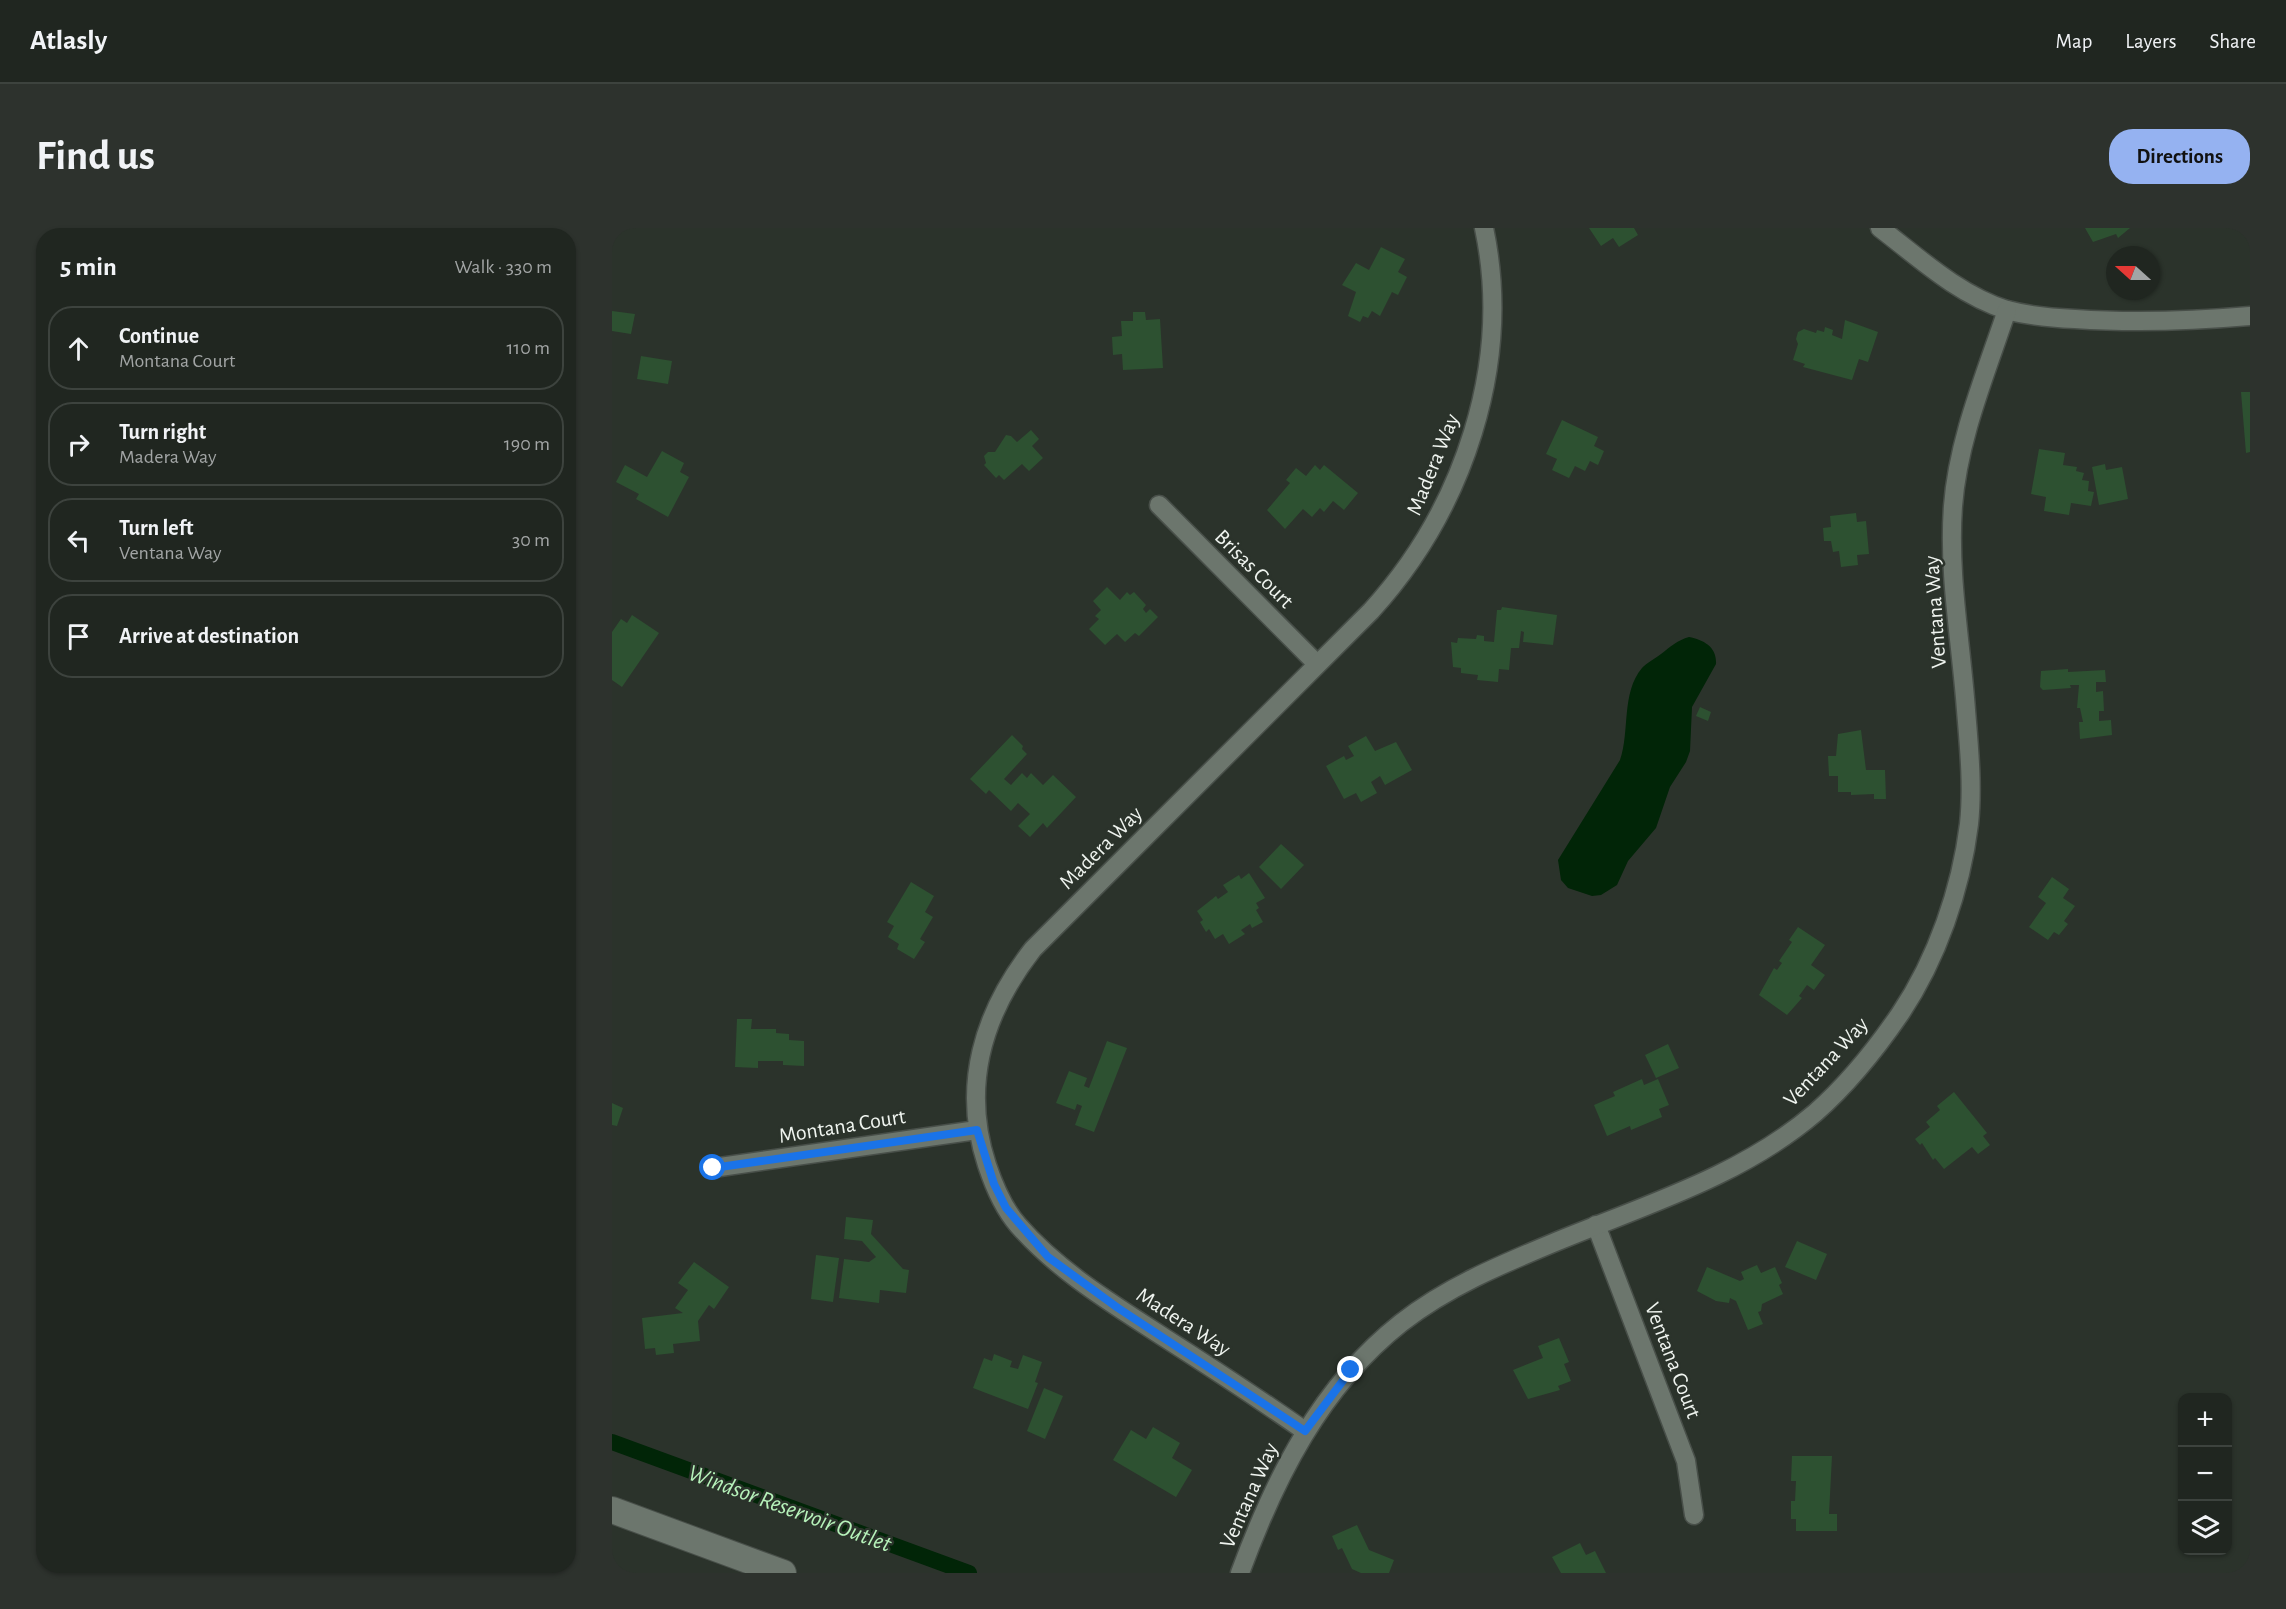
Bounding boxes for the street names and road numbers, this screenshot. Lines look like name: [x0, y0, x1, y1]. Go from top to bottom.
street label: Madera Way: [1403, 410, 1463, 518]
street label: Brisas Court: [1211, 525, 1298, 612]
street label: Ventana Way: [1920, 554, 1950, 669]
street label: Madera Way: [1055, 802, 1147, 893]
street label: Ventana Way: [1779, 1013, 1873, 1110]
street label: Montana Court: [777, 1105, 907, 1147]
street label: Madera Way: [1132, 1283, 1235, 1361]
street label: Ventana Court: [1641, 1299, 1705, 1421]
street label: Ventana Way: [1216, 1439, 1282, 1551]

